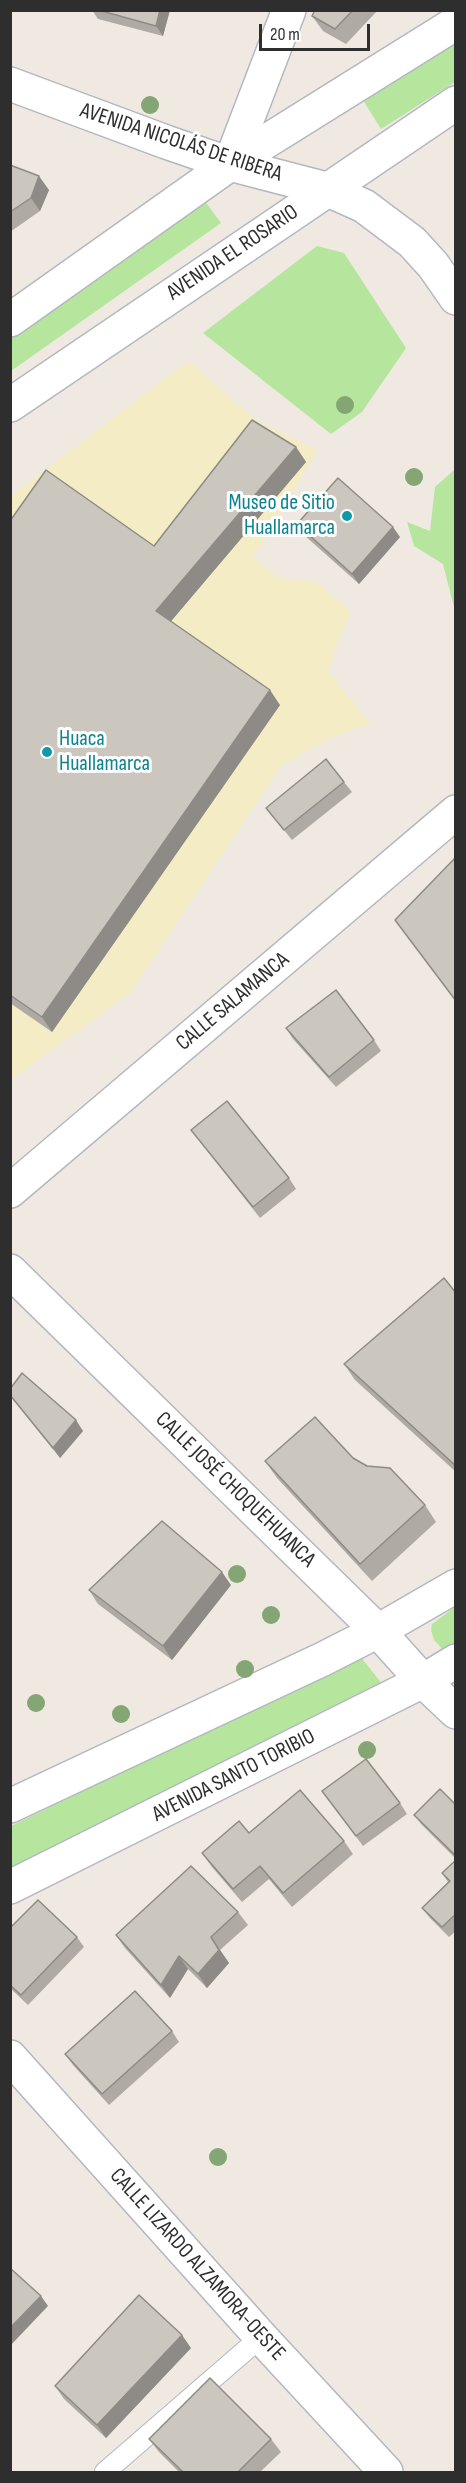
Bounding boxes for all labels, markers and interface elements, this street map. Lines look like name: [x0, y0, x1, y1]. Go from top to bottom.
scale bar: [262, 12, 373, 50]
text: 20 m: [270, 24, 300, 45]
street label: AVENIDA NICOLÁS DE RIBERA: [77, 98, 285, 188]
street label: AVENIDA EL ROSARIO: [162, 199, 304, 307]
place label: Museo de Sitio Huallamarca: [228, 490, 335, 542]
marker: Museo de Sitio Huallamarca: [340, 509, 354, 523]
place label: Huaca Huallamarca: [59, 726, 150, 778]
marker: Huaca Huallamarca: [40, 745, 54, 759]
street label: CALLE SALAMANCA: [171, 947, 295, 1057]
street label: CALLE JOSÉ CHOQUEHUANCA: [149, 1407, 321, 1573]
street label: AVENIDA SANTO TORIBIO: [148, 1724, 320, 1828]
street label: CALLE LIZARDO ALZAMORA-OESTE: [104, 2163, 290, 2367]

